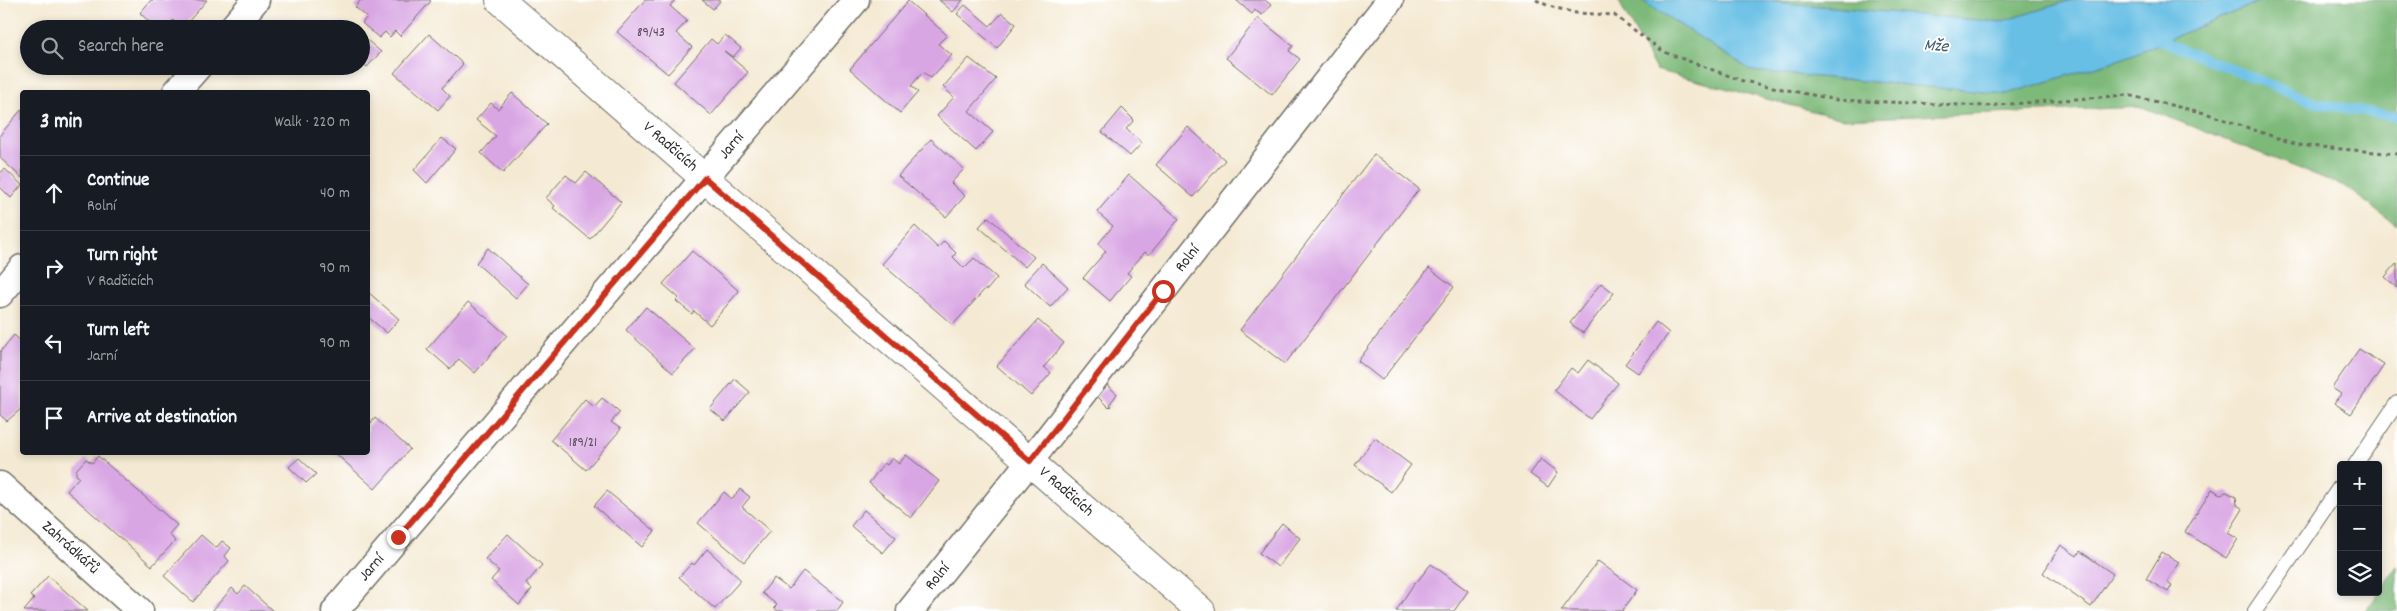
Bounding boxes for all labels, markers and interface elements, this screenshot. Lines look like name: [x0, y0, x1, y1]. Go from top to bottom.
search box: [20, 20, 370, 75]
house number: 89/43: [637, 23, 665, 43]
water label: Mže: [1923, 33, 1950, 61]
icon: search: [38, 34, 66, 62]
text: Search here: [78, 34, 164, 61]
text: 3 min: [40, 108, 82, 138]
text: Walk · 220 m: [275, 111, 350, 134]
street label: V Radčicích: [637, 116, 703, 178]
street label: Jarní: [714, 126, 751, 165]
text: Continue: [87, 168, 149, 195]
icon: ahead: [40, 179, 68, 207]
text: 40 m: [320, 182, 350, 205]
text: Rolní: [87, 195, 116, 218]
street label: Rolní: [1170, 240, 1207, 278]
text: Turn right: [87, 243, 158, 270]
icon: right: [40, 254, 68, 282]
text: 90 m: [319, 257, 350, 280]
text: V Radčicích: [87, 270, 154, 293]
route start: [1152, 280, 1175, 303]
text: Turn left: [87, 318, 150, 345]
icon: left: [40, 329, 68, 357]
text: 90 m: [319, 332, 350, 355]
text: Jarní: [87, 345, 117, 368]
icon: arrive: [40, 404, 68, 432]
text: Arrive at destination: [87, 405, 237, 432]
house number: 189/21: [569, 433, 597, 453]
street label: V Radčicích: [1033, 461, 1099, 523]
map controls: [2337, 461, 2382, 596]
button: +: [2337, 461, 2382, 506]
button: −: [2337, 506, 2382, 551]
street label: Zahrádkářů: [36, 516, 104, 580]
route end: [387, 526, 410, 549]
street label: Jarní: [354, 548, 391, 587]
button: layers: [2337, 551, 2382, 596]
street label: Rolní: [920, 558, 957, 596]

